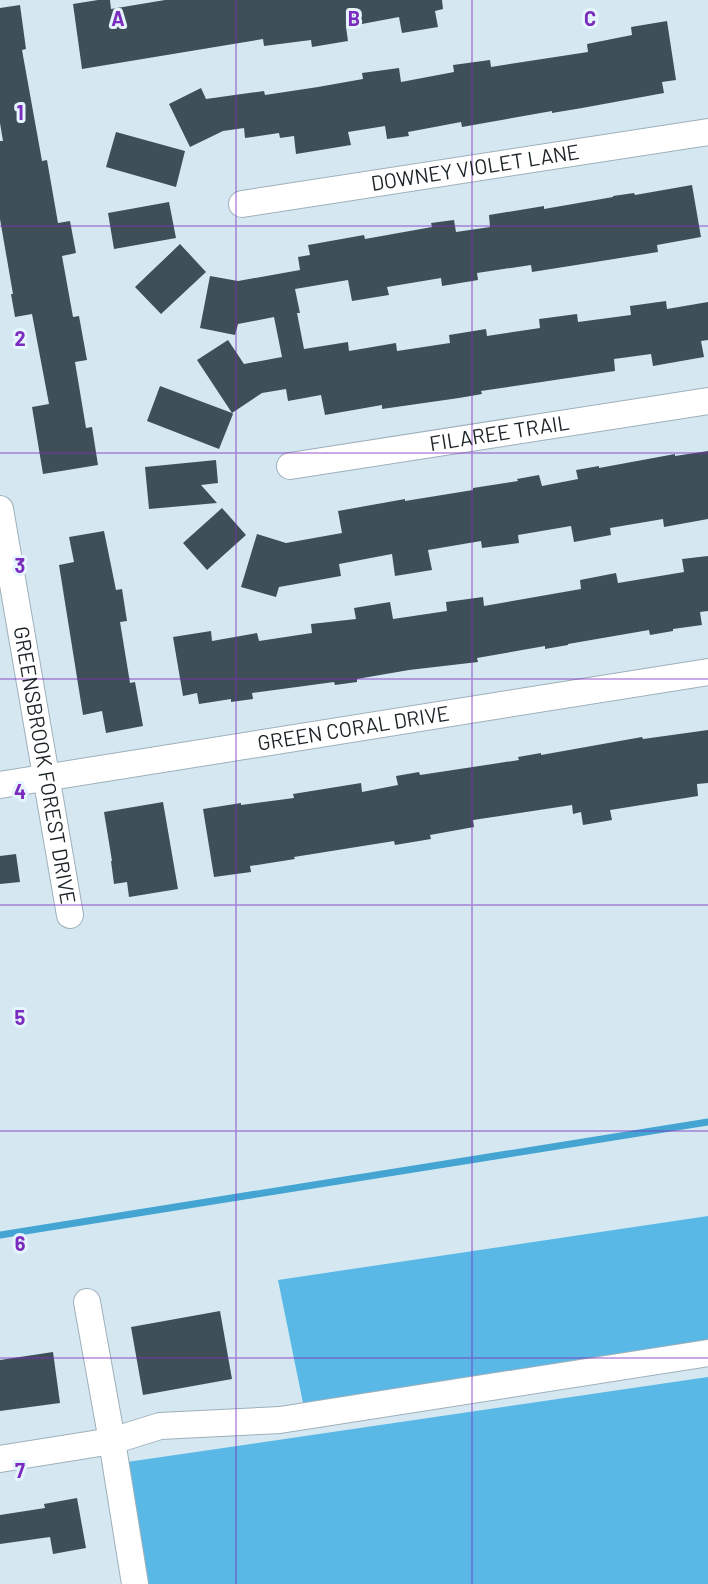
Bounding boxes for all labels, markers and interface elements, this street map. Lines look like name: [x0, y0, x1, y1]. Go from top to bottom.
text: A: [111, 6, 125, 30]
text: B: [348, 6, 360, 30]
text: C: [584, 6, 596, 30]
text: 1: [16, 100, 24, 124]
street label: DOWNEY VIOLET LANE: [369, 138, 581, 195]
text: 2: [14, 326, 26, 350]
street label: FILAREE TRAIL: [428, 409, 571, 455]
text: 3: [15, 553, 25, 577]
street label: GREENSBROOK FOREST DRIVE: [9, 624, 82, 906]
street label: GREEN CORAL DRIVE: [256, 699, 451, 755]
text: 4: [14, 779, 26, 803]
text: 5: [15, 1005, 26, 1029]
text: 6: [15, 1231, 26, 1255]
text: 7: [15, 1458, 25, 1482]

